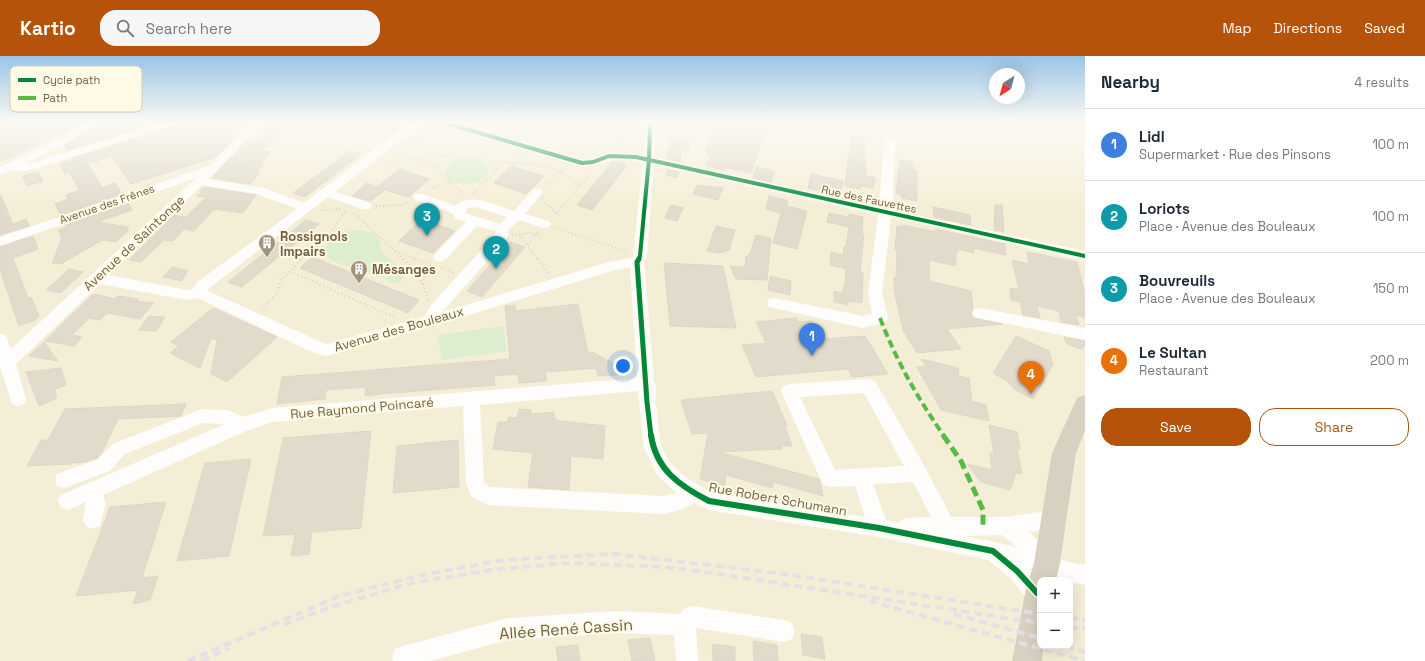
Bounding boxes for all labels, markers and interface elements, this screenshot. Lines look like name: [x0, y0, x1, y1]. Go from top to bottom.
search box: [100, 10, 380, 46]
text: Kartio: [20, 16, 76, 41]
icon: search: [114, 17, 136, 39]
text: Search here: [146, 19, 232, 38]
text: Map: [1222, 19, 1252, 37]
text: Directions: [1274, 19, 1342, 37]
text: Saved: [1364, 19, 1405, 37]
legend: [10, 66, 142, 112]
north arrow: [989, 68, 1025, 104]
text: Nearby: [1101, 71, 1160, 93]
text: Cycle path: [43, 73, 100, 87]
text: 4 results: [1354, 74, 1409, 91]
text: Path: [43, 91, 67, 105]
text: Lidl: [1139, 127, 1165, 146]
text: 1: [1111, 136, 1117, 153]
text: 100 m: [1372, 136, 1409, 153]
text: Supermarket · Rue des Pinsons: [1139, 146, 1331, 163]
street label: Avenue des Frênes: [58, 181, 156, 227]
street label: Rue des Fauvettes: [820, 182, 918, 216]
street label: Avenue de Saintonge: [80, 191, 188, 295]
text: Loriots: [1139, 199, 1190, 218]
pin: 3: [414, 203, 440, 236]
text: 2: [1110, 208, 1118, 225]
text: 100 m: [1372, 208, 1409, 225]
text: Place · Avenue des Bouleaux: [1139, 218, 1316, 235]
place label: Rossignols Impairs: [280, 228, 348, 260]
building icon: Rossignols Impairs: [257, 233, 277, 258]
pin: 2: [483, 236, 509, 269]
building icon: Mésanges: [349, 259, 369, 284]
place label: Mésanges: [372, 261, 436, 278]
text: Bouvreuils: [1139, 271, 1215, 290]
text: 3: [1110, 280, 1118, 297]
text: 150 m: [1373, 280, 1409, 297]
text: Place · Avenue des Bouleaux: [1139, 290, 1316, 307]
street label: Avenue des Bouleaux: [332, 302, 466, 356]
pin: 1: [799, 323, 825, 356]
text: Le Sultan: [1139, 343, 1207, 362]
text: 4: [1110, 352, 1118, 369]
text: 200 m: [1370, 352, 1409, 369]
your location: [613, 356, 633, 376]
pin: 4: [1018, 361, 1044, 394]
text: Restaurant: [1139, 362, 1209, 379]
street label: Rue Raymond Poincaré: [290, 393, 434, 423]
button: Save: [1101, 408, 1251, 446]
button: Share: [1259, 408, 1409, 446]
street label: Rue Robert Schumann: [708, 478, 848, 520]
map controls: [1037, 577, 1073, 649]
button: +: [1037, 577, 1073, 613]
button: −: [1037, 613, 1073, 649]
street label: Allée René Cassin: [498, 614, 634, 644]

